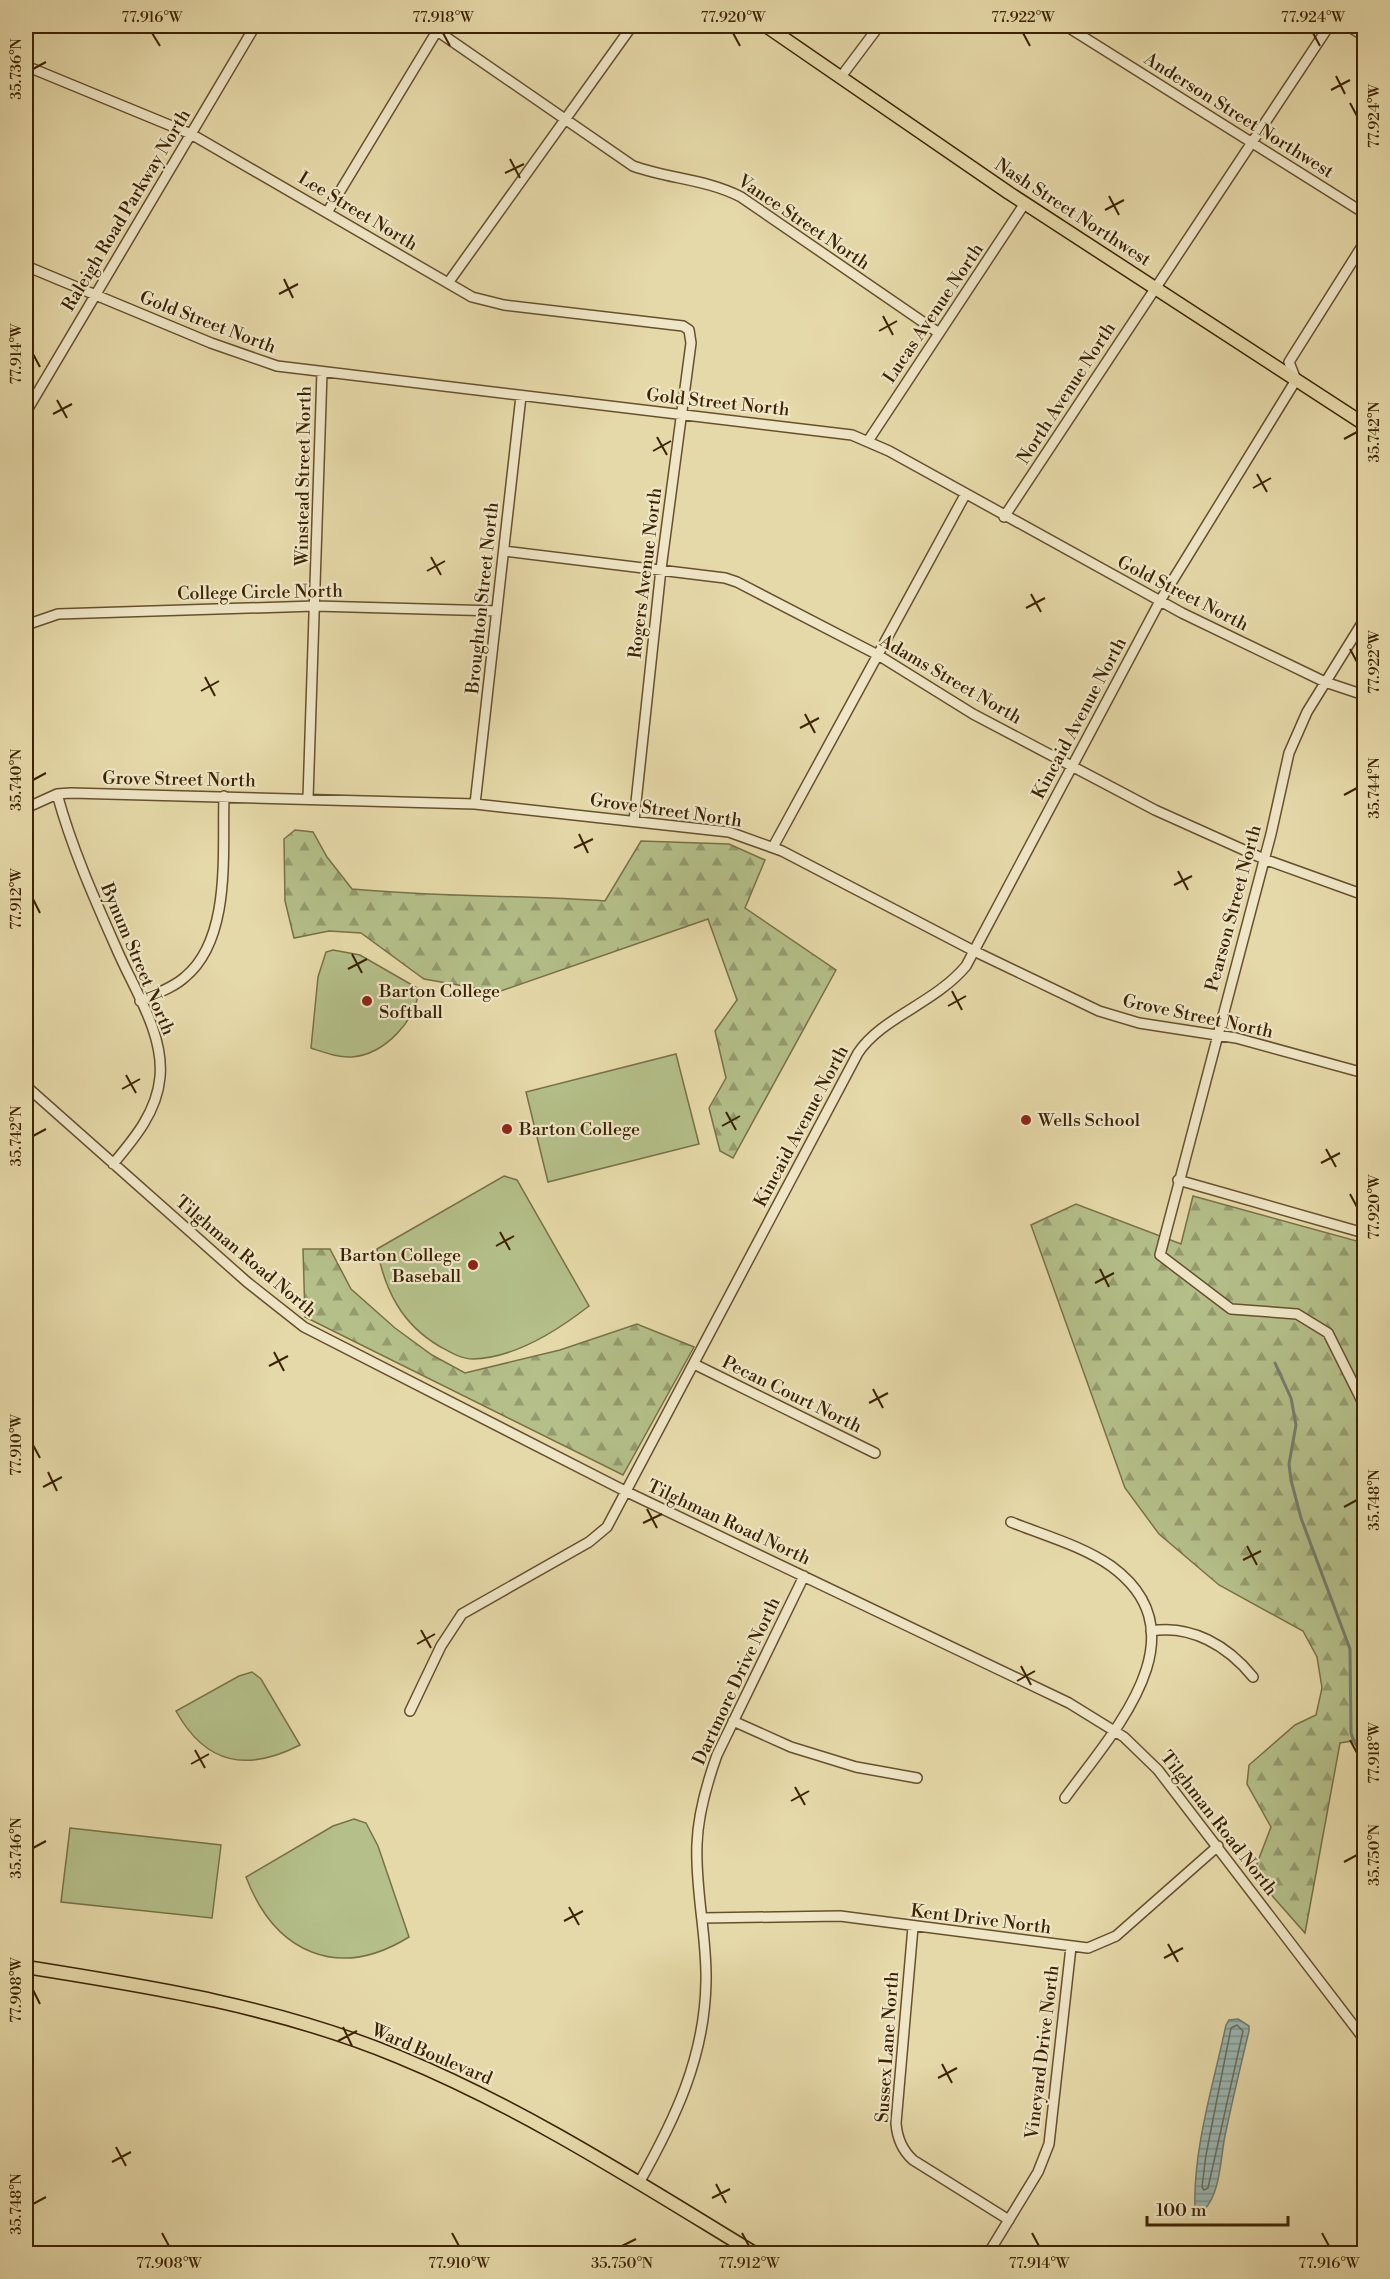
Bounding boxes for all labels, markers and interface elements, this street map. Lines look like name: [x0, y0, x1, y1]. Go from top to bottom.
text: 77.916°W: [122, 8, 183, 27]
text: 77.918°W: [412, 8, 474, 27]
text: 77.920°W: [701, 8, 766, 27]
text: 77.922°W: [991, 8, 1055, 27]
text: 77.924°W: [1281, 8, 1345, 27]
text: 35.736°N: [7, 38, 26, 100]
street label: Anderson Street Northwest: [1139, 47, 1339, 184]
text: 77.924°W: [1365, 84, 1384, 148]
street label: Raleigh Road Parkway North: [57, 105, 196, 316]
street label: Nash Street Northwest: [990, 153, 1156, 272]
street label: Lee Street North: [294, 167, 422, 256]
street label: Vance Street North: [732, 169, 874, 275]
street label: Lucas Avenue North: [878, 239, 989, 388]
street label: Gold Street North: [136, 286, 279, 359]
street label: North Avenue North: [1012, 318, 1121, 469]
text: 77.914°W: [7, 323, 26, 384]
street label: Gold Street North: [645, 384, 791, 421]
street label: Winstead Street North: [290, 385, 317, 567]
text: 35.742°N: [1365, 402, 1384, 462]
street label: Rogers Avenue North: [624, 486, 667, 660]
street label: Broughton Street North: [461, 501, 504, 696]
street label: Gold Street North: [1113, 550, 1252, 637]
street label: College Circle North: [177, 580, 343, 605]
street label: Adams Street North: [875, 629, 1026, 730]
text: 77.922°W: [1365, 630, 1384, 694]
street label: Kincaid Avenue North: [1027, 633, 1132, 803]
text: 35.740°N: [7, 749, 26, 811]
text: 35.744°N: [1365, 757, 1384, 819]
street label: Grove Street North: [102, 767, 256, 792]
street label: Grove Street North: [588, 788, 744, 833]
street label: Pearson Street North: [1200, 822, 1267, 994]
text: 77.912°W: [7, 868, 26, 930]
street label: Bynum Street North: [95, 879, 180, 1039]
place label: Barton College Softball: [378, 980, 500, 1024]
street label: Grove Street North: [1120, 989, 1276, 1044]
marker: Barton College Softball: [360, 994, 374, 1008]
street label: Kincaid Avenue North: [749, 1041, 854, 1211]
text: 35.742°N: [7, 1106, 26, 1166]
place label: Wells School: [1037, 1109, 1141, 1132]
marker: Wells School: [1019, 1113, 1033, 1127]
place label: Barton College: [518, 1118, 640, 1141]
marker: Barton College: [500, 1122, 514, 1136]
text: 77.920°W: [1365, 1174, 1384, 1239]
street label: Tilghman Road North: [170, 1191, 321, 1322]
place label: Barton College Baseball: [339, 1244, 462, 1288]
marker: Barton College Baseball: [466, 1258, 480, 1272]
street label: Pecan Court North: [718, 1351, 866, 1438]
text: 77.910°W: [7, 1414, 26, 1476]
text: 35.748°N: [1365, 1469, 1384, 1531]
street label: Tilghman Road North: [643, 1475, 814, 1571]
street label: Dartmore Drive North: [687, 1593, 786, 1769]
text: 77.918°W: [1365, 1722, 1384, 1784]
street label: Tilghman Road North: [1155, 1746, 1282, 1901]
text: 35.746°N: [7, 1817, 26, 1879]
text: 35.750°N: [1365, 1824, 1384, 1886]
street label: Kent Drive North: [909, 1899, 1053, 1940]
text: 77.908°W: [7, 1957, 26, 2023]
street label: Vineyard Drive North: [1020, 1963, 1065, 2141]
street label: Sussex Lane North: [871, 1970, 904, 2123]
street label: Ward Boulevard: [367, 2018, 496, 2091]
text: 35.748°N: [7, 2173, 26, 2235]
scale bar: [1147, 2189, 1288, 2227]
text: 100 m: [1156, 2199, 1207, 2222]
text: 77.908°W: [136, 2254, 202, 2273]
text: 77.910°W: [428, 2254, 490, 2273]
text: 35.750°N: [591, 2254, 653, 2273]
text: 77.912°W: [718, 2254, 780, 2273]
text: 77.914°W: [1009, 2254, 1070, 2273]
text: 77.916°W: [1299, 2254, 1360, 2273]

